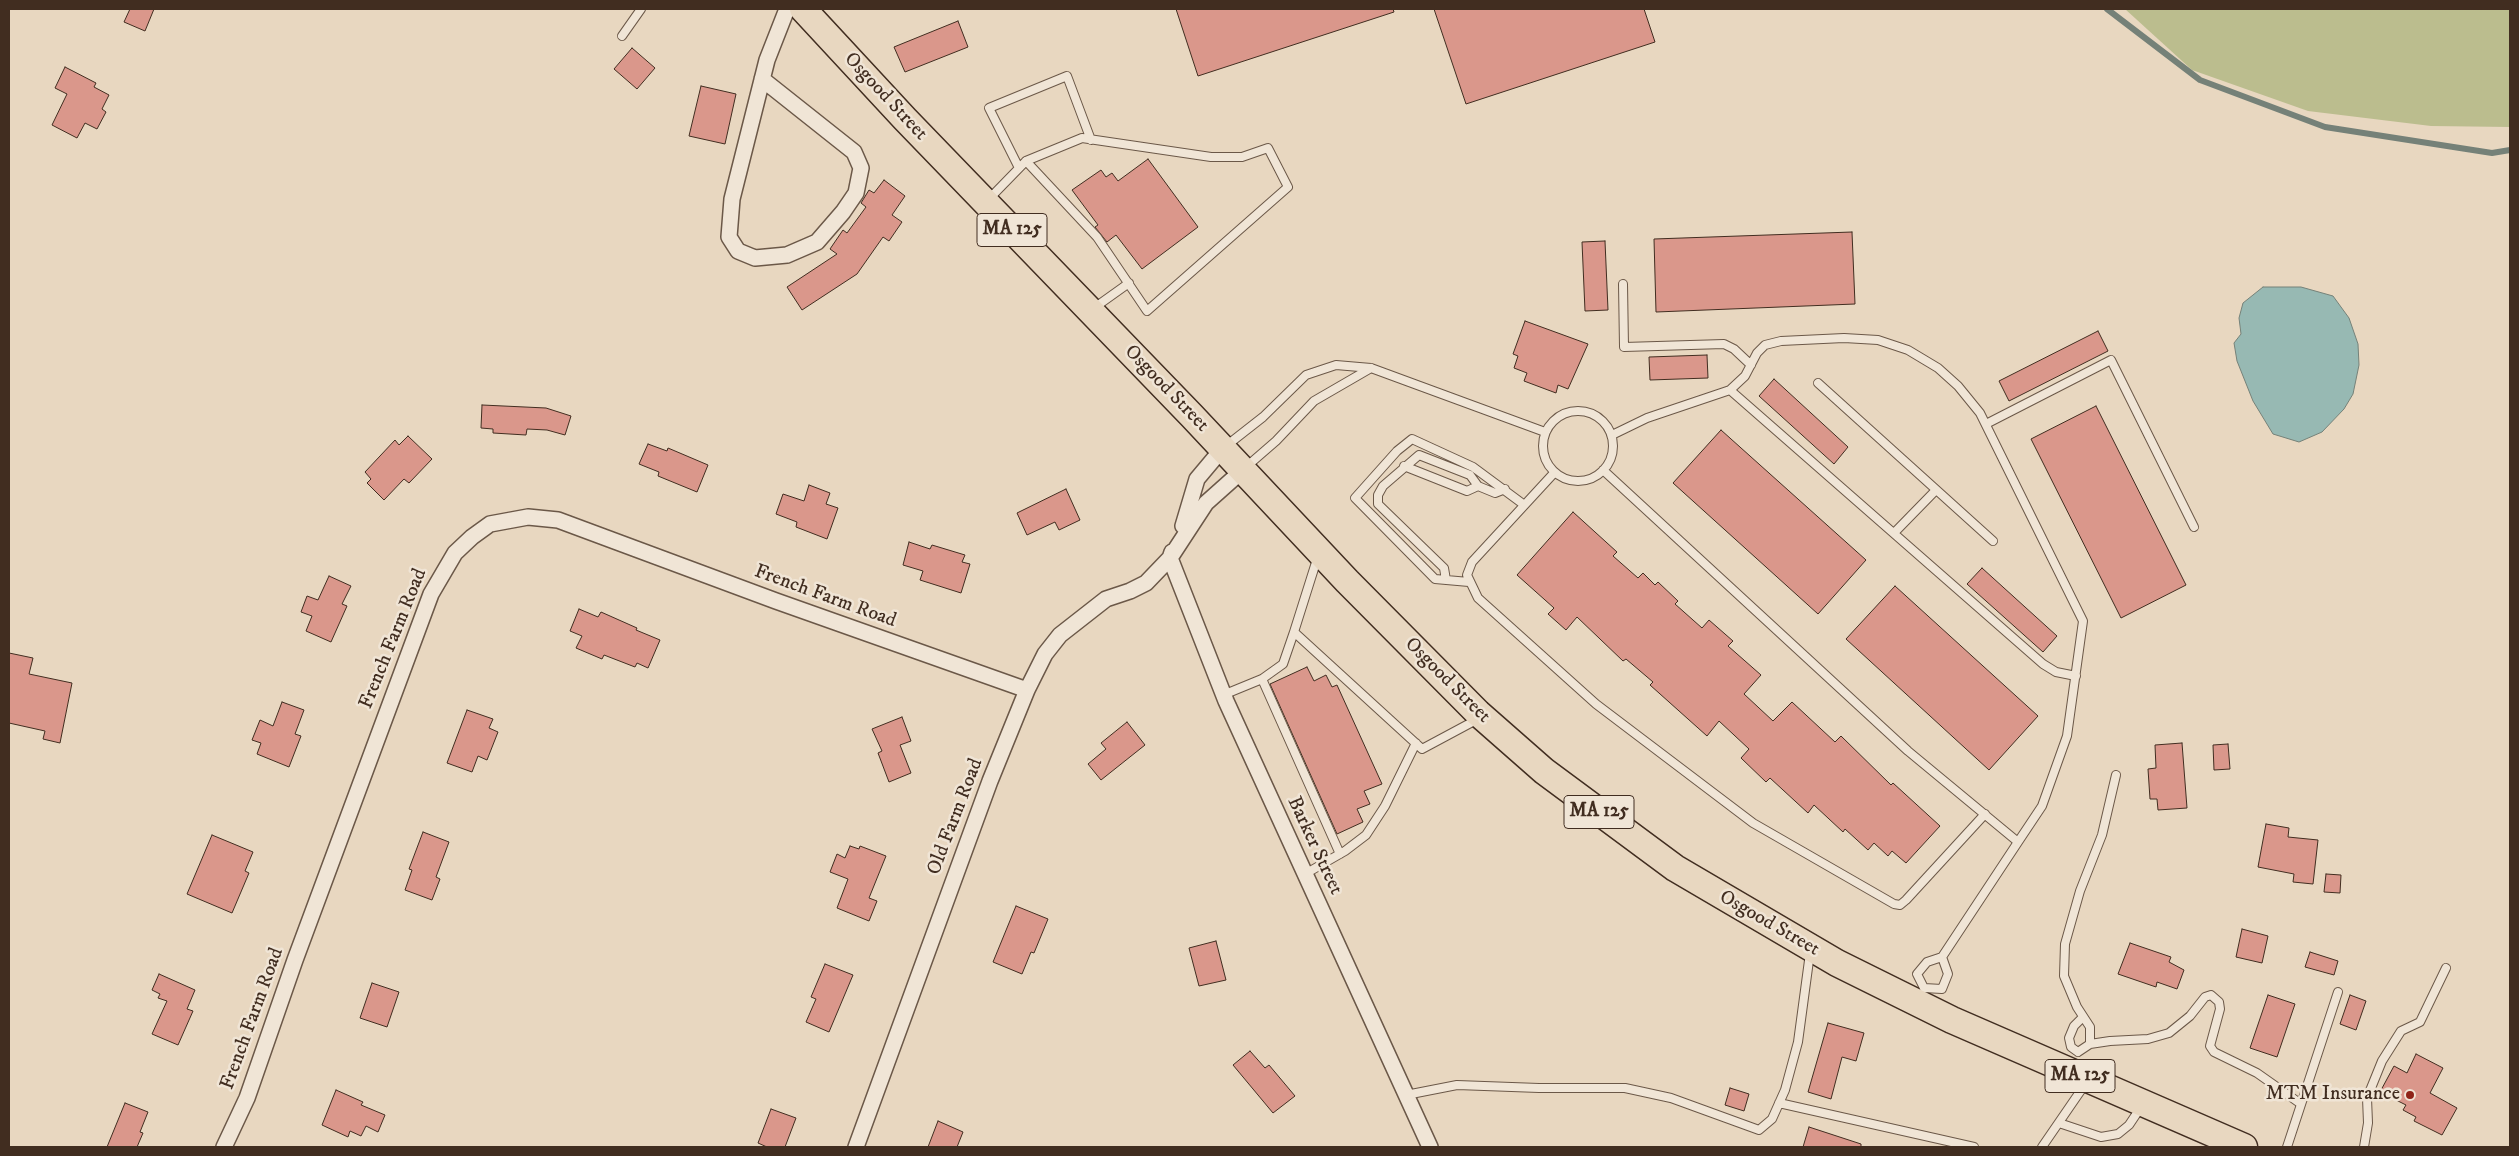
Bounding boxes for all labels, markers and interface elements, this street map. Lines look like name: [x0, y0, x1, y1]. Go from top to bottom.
street label: Osgood Street: [838, 48, 932, 146]
road number: MA 125: [977, 214, 1047, 246]
street label: Osgood Street: [1119, 341, 1213, 437]
street label: French Farm Road: [751, 560, 899, 634]
street label: French Farm Road: [355, 565, 433, 713]
street label: Osgood Street: [1399, 633, 1495, 729]
street label: Old Farm Road: [923, 755, 989, 879]
street label: Barker Street: [1281, 793, 1347, 899]
road number: MA 125: [1564, 796, 1634, 829]
street label: Osgood Street: [1715, 886, 1823, 962]
street label: French Farm Road: [216, 945, 290, 1093]
road number: MA 125: [2045, 1060, 2115, 1092]
place label: MTM Insurance: [2266, 1083, 2400, 1107]
marker: MTM Insurance: [2404, 1089, 2416, 1101]

